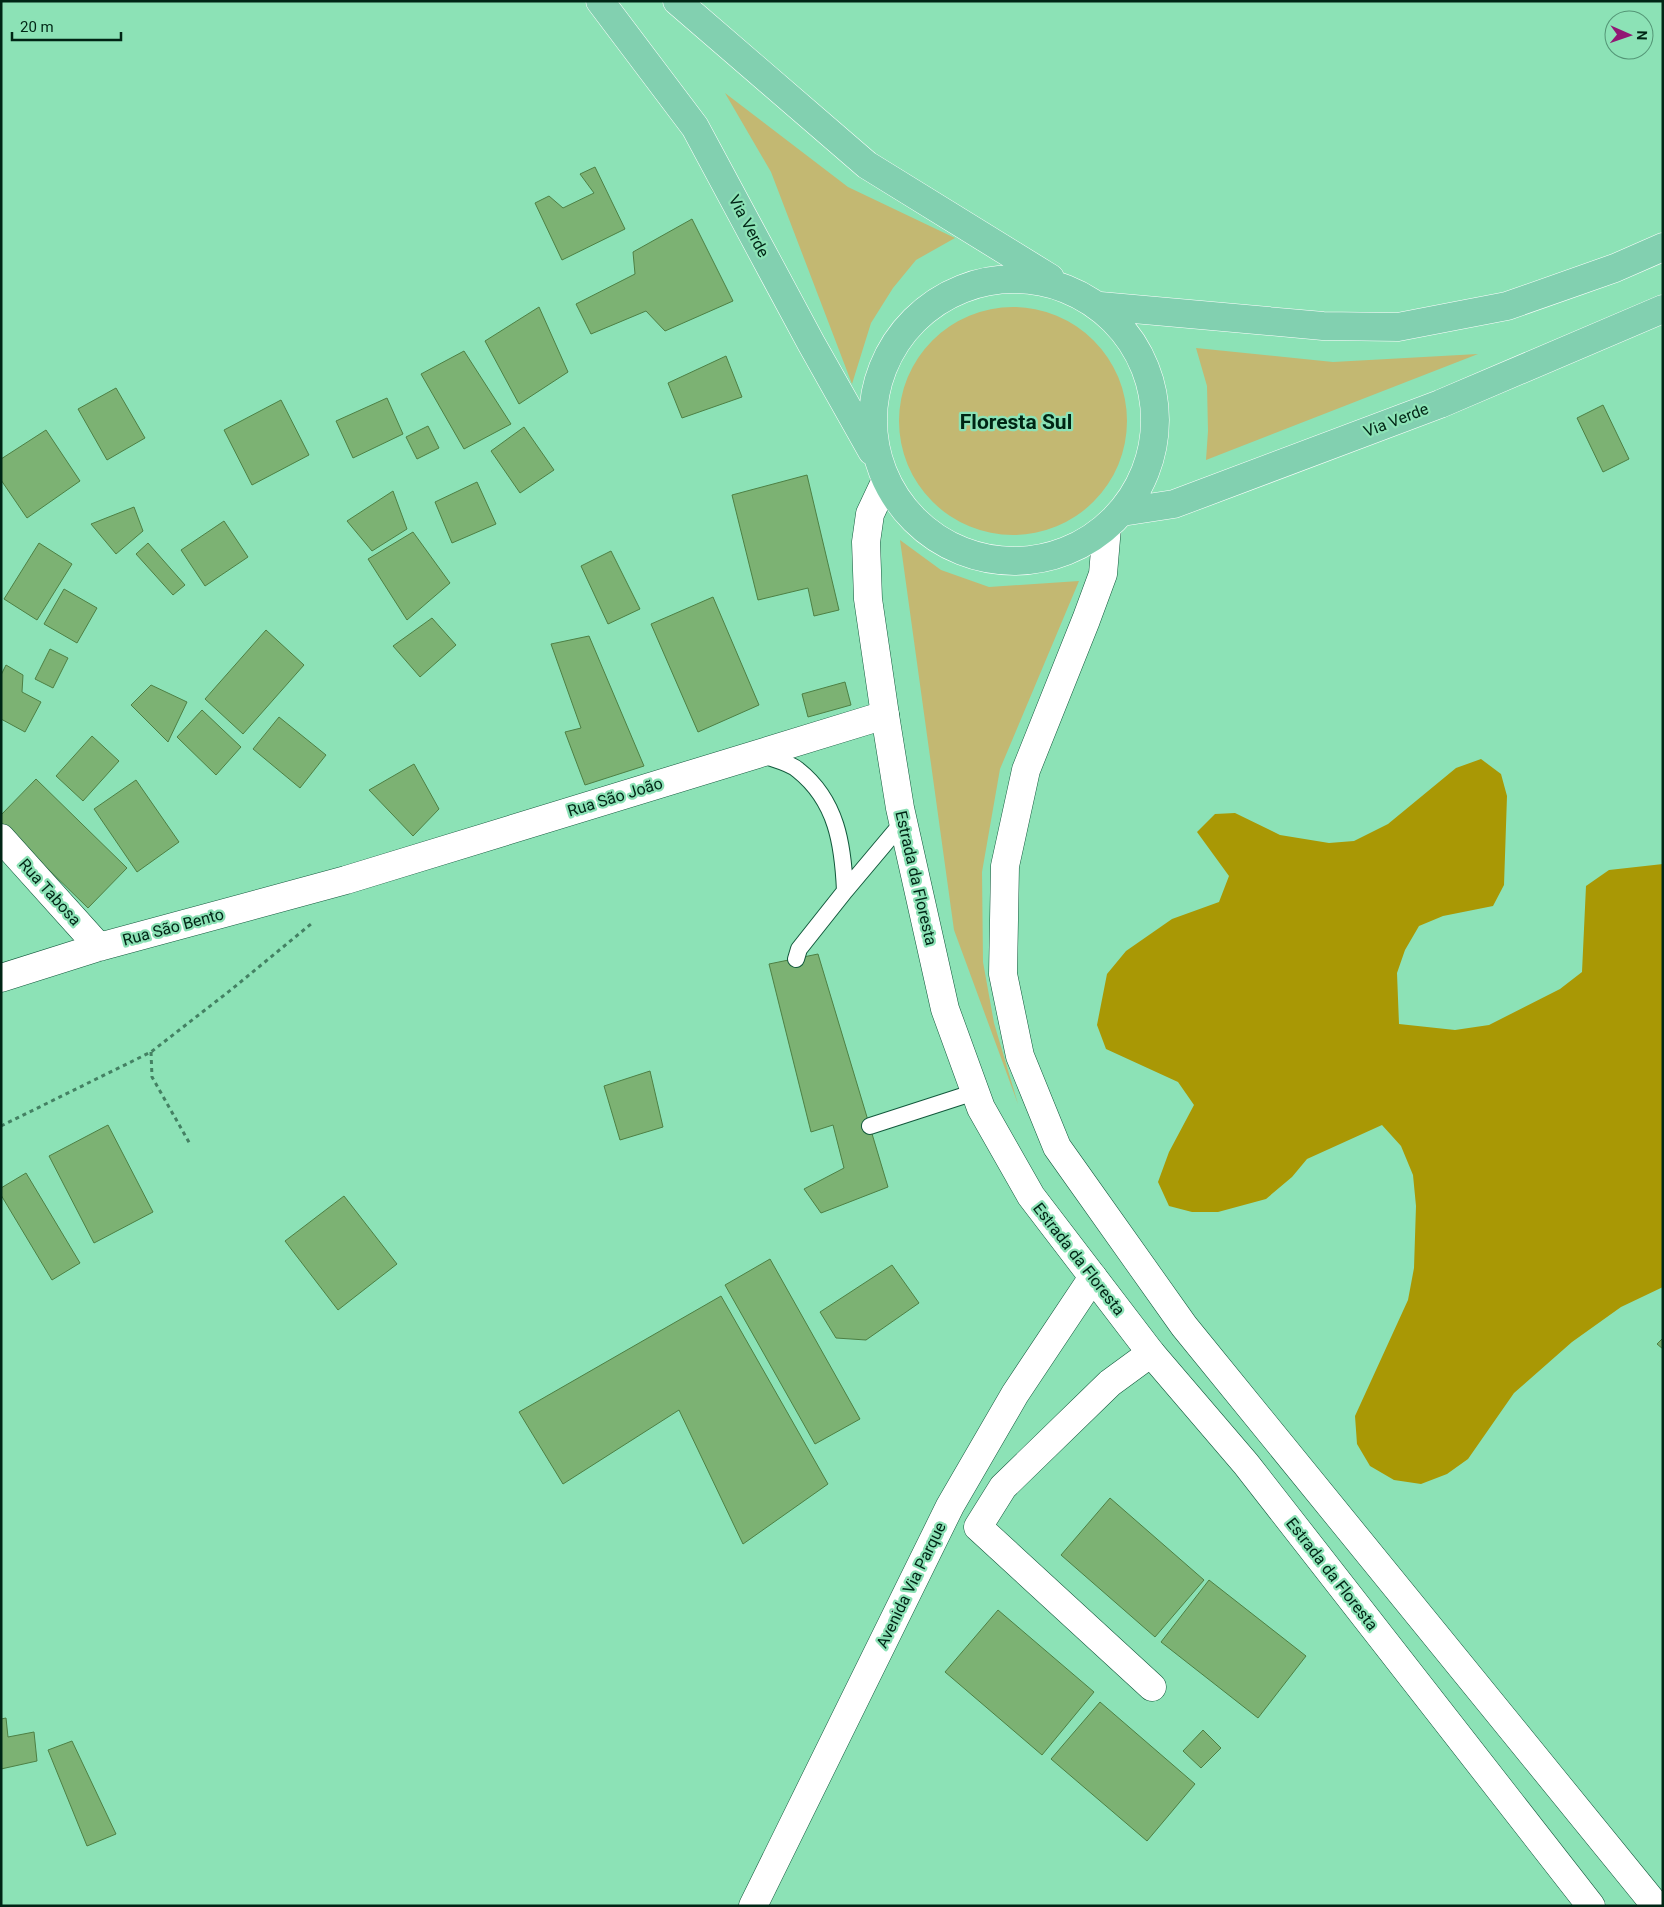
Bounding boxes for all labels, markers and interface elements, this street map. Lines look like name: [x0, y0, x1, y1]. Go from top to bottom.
scale bar: [12, 10, 121, 42]
north arrow: [1604, 10, 1654, 60]
text: 20 m: [20, 18, 54, 36]
text: N: [1634, 30, 1650, 41]
street label: Via Verde: [725, 192, 773, 260]
street label: Via Verde: [1361, 399, 1431, 441]
district label: Floresta Sul: [960, 410, 1072, 434]
street label: Rua São João: [565, 774, 665, 820]
street label: Estrada da Floresta: [891, 809, 941, 947]
street label: Rua Tabosa: [15, 855, 85, 929]
street label: Rua São Bento: [120, 904, 226, 950]
street label: Estrada da Floresta: [1029, 1199, 1129, 1319]
street label: Estrada da Floresta: [1282, 1514, 1382, 1634]
street label: Avenida Via Parque: [872, 1519, 950, 1651]

